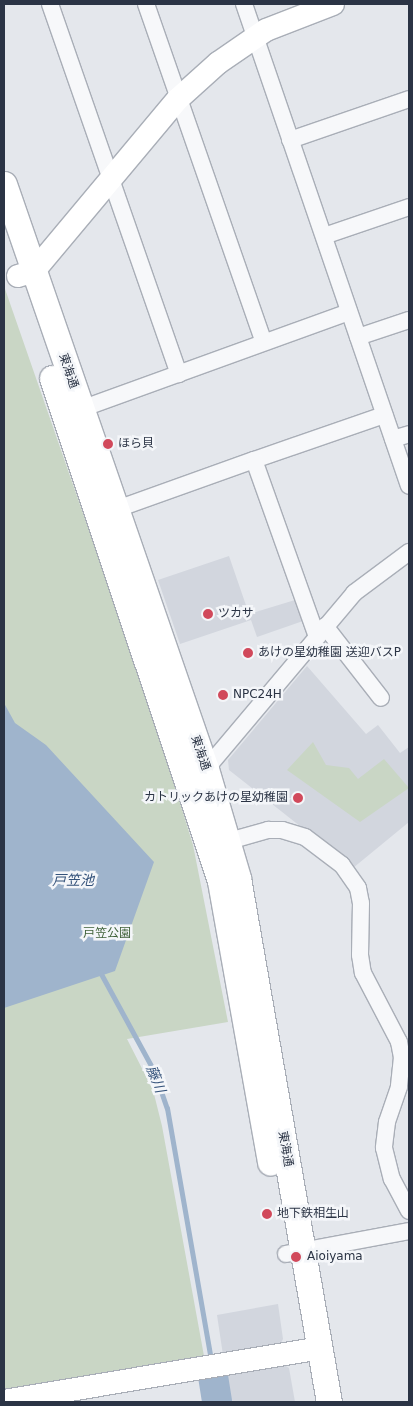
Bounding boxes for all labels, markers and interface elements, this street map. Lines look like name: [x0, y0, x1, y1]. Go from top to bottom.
street label: 東海通: [55, 352, 81, 390]
place label: ほら貝: [118, 437, 154, 451]
marker: ほら貝: [102, 438, 114, 450]
place label: ツカサ: [218, 607, 254, 621]
marker: ツカサ: [202, 608, 214, 620]
place label: あけの星幼稚園 送迎バスP: [258, 646, 401, 660]
marker: あけの星幼稚園 送迎バスP: [242, 647, 254, 659]
place label: NPC24H: [233, 688, 282, 702]
marker: NPC24H: [217, 689, 229, 701]
street label: 東海通: [187, 734, 213, 772]
place label: カトリックあけの星幼稚園: [144, 791, 288, 805]
marker: カトリックあけの星幼稚園: [292, 792, 304, 804]
water label: 戸笠池: [52, 872, 94, 888]
park label: 戸笠公園: [83, 927, 131, 941]
water label: 藤川: [143, 1063, 169, 1095]
street label: 東海通: [275, 1130, 295, 1168]
place label: 地下鉄相生山: [277, 1207, 349, 1221]
marker: 地下鉄相生山: [261, 1208, 273, 1220]
marker: Aioiyama: [289, 1250, 303, 1264]
place label: Aioiyama: [307, 1250, 363, 1264]

